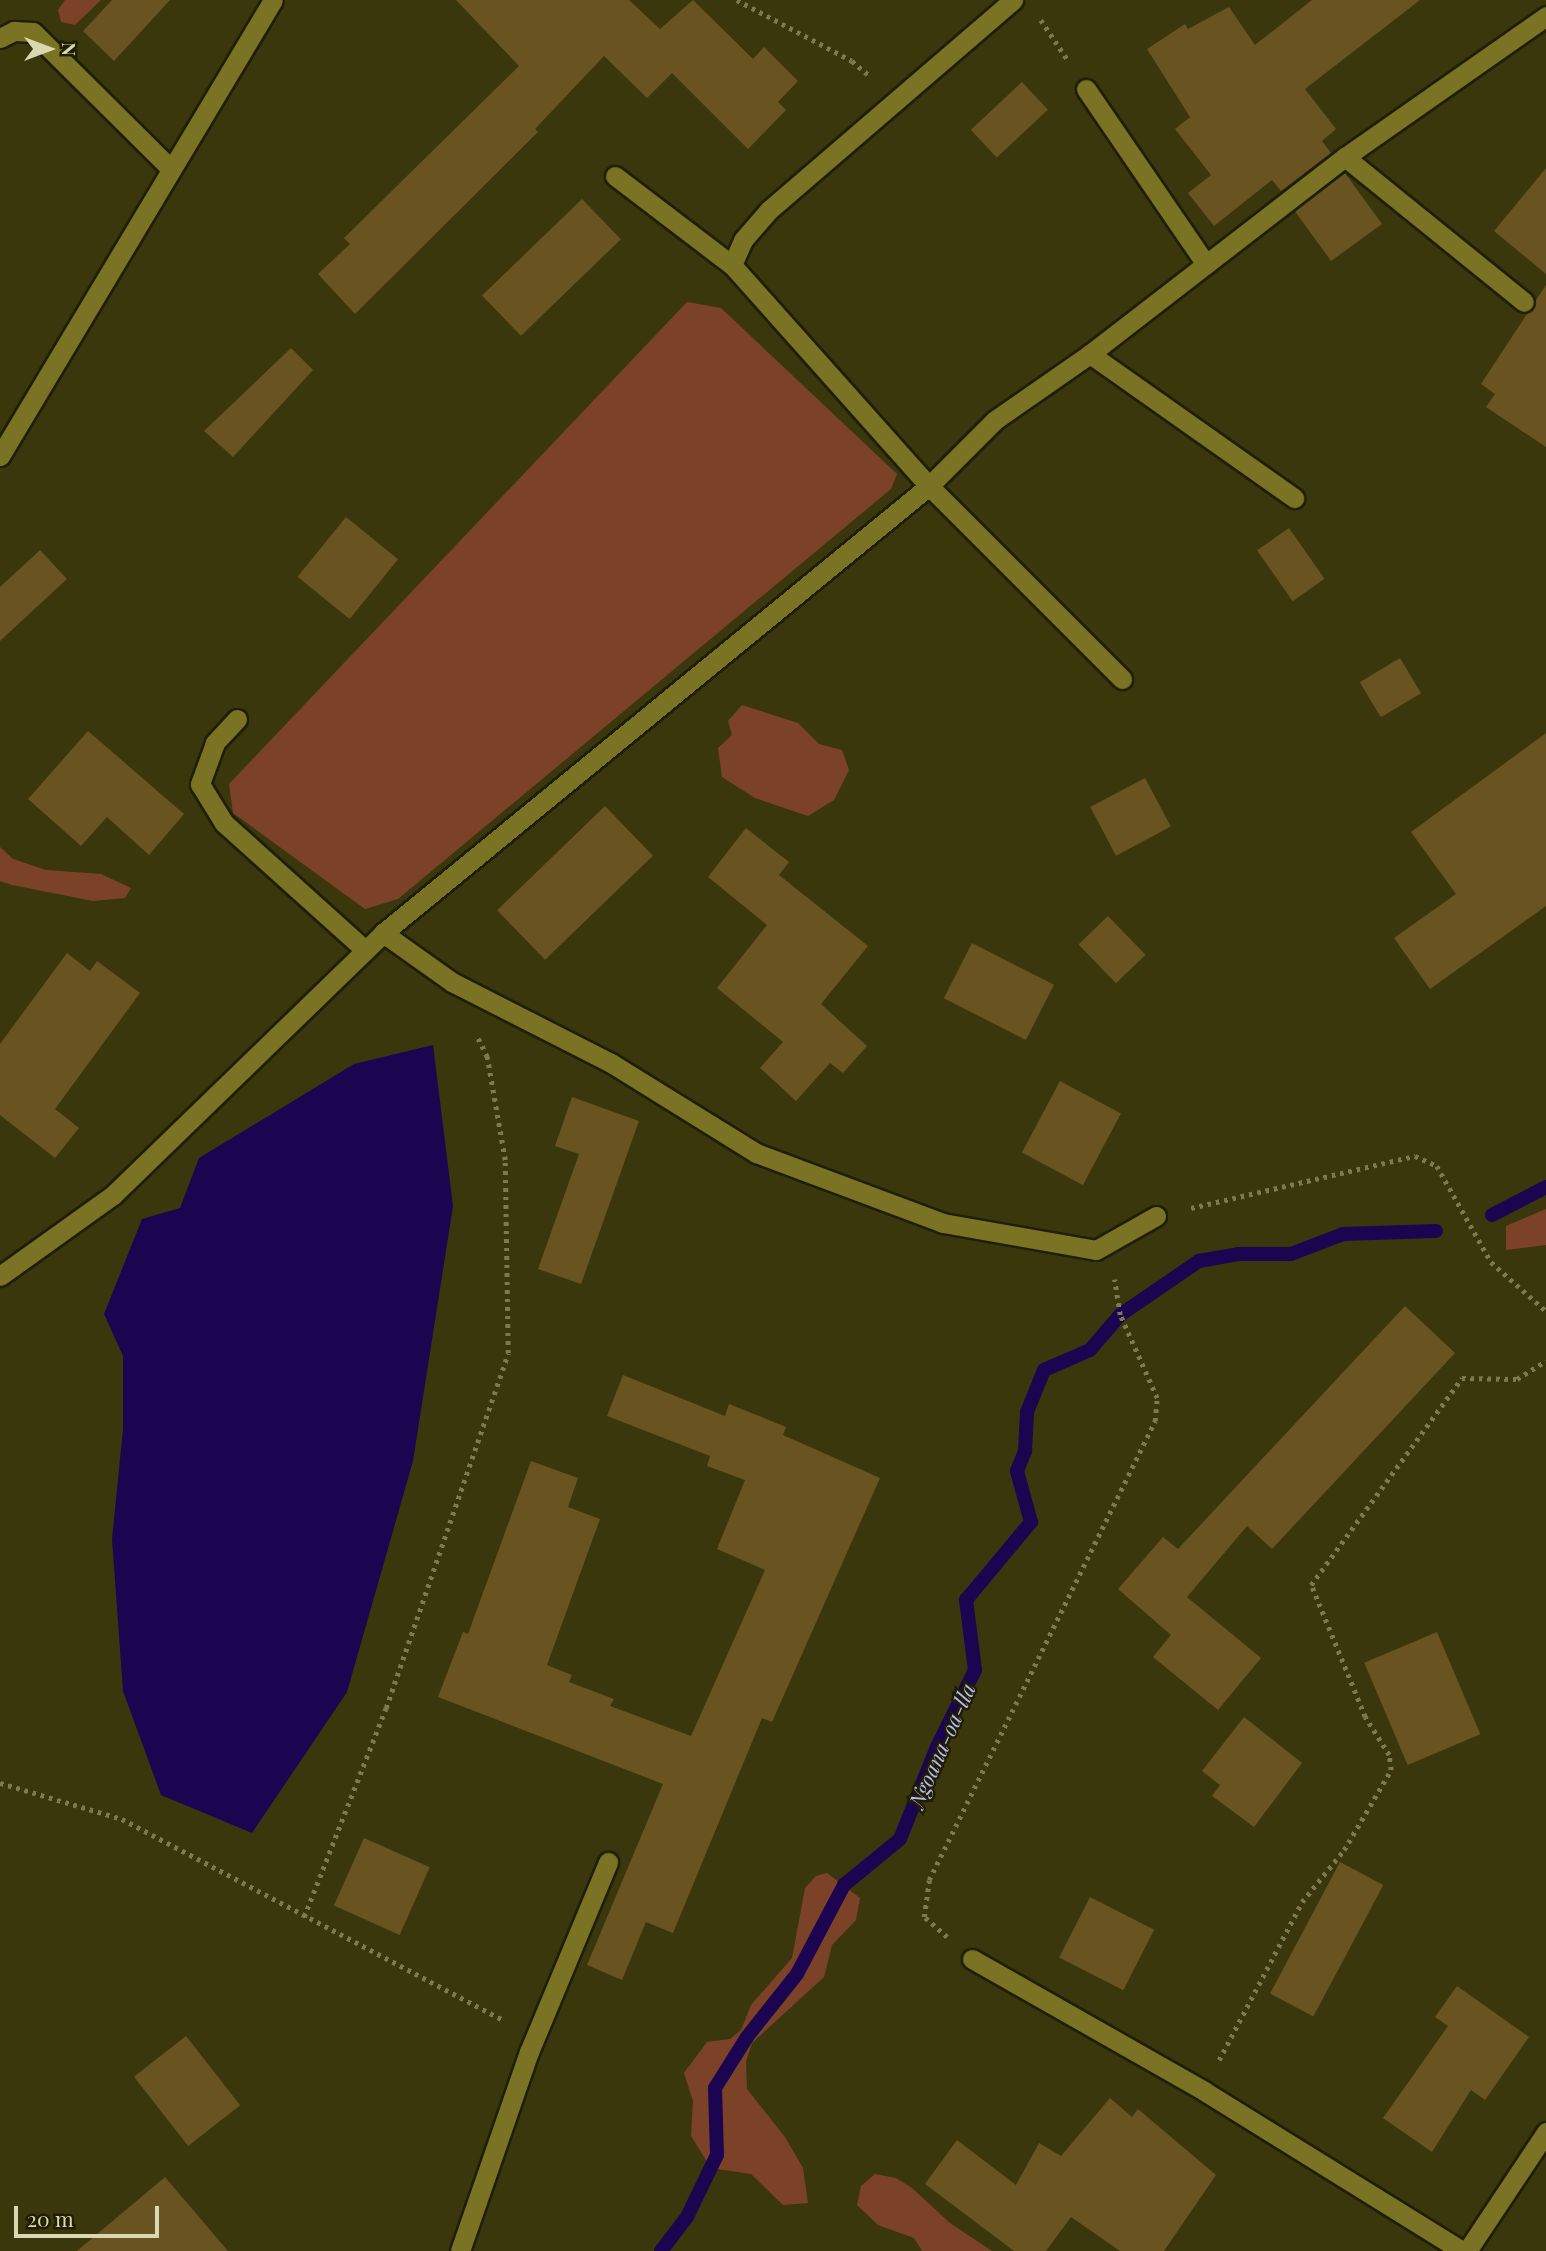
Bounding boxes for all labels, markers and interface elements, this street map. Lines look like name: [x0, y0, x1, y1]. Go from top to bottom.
north arrow: [14, 14, 84, 84]
text: N: [57, 42, 83, 56]
water label: Ngoana-oa-lla: [902, 1679, 980, 1811]
scale bar: [18, 2192, 163, 2236]
text: 20 m: [27, 2204, 74, 2232]

